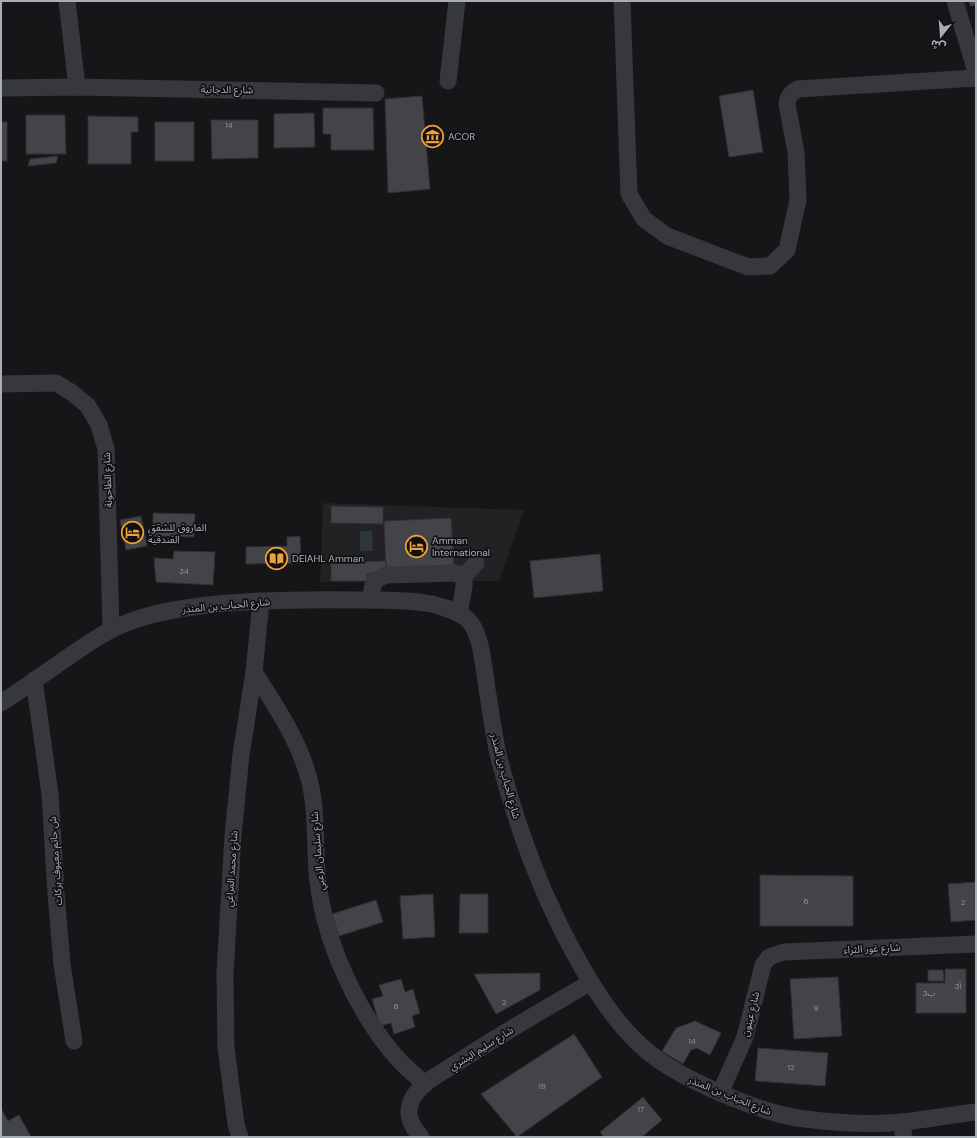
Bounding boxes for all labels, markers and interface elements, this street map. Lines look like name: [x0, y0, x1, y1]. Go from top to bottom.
north arrow: [921, 16, 961, 56]
text: ش: [929, 37, 947, 54]
street label: شارع الدجانية: [201, 83, 254, 97]
house number: 14: [225, 120, 233, 130]
museum icon: ACOR: [420, 123, 446, 149]
place label: ACOR: [448, 130, 475, 143]
street label: شارع الطاحونة: [100, 452, 116, 508]
hotel icon: الفاروق للشقق الفندقية: [120, 520, 146, 546]
place label: الفاروق للشقق الفندقية: [148, 521, 207, 546]
hotel icon: Amman International: [403, 533, 429, 559]
place label: Amman International: [432, 534, 490, 559]
library icon: DEIAHL Amman: [263, 545, 289, 571]
place label: DEIAHL Amman: [292, 552, 364, 565]
house number: 34: [179, 566, 189, 576]
street label: شارع الحباب بن المنذر: [181, 595, 271, 617]
street label: شارع الحباب بن المنذر: [487, 731, 523, 821]
street label: شارع سليمان الزعبي: [308, 811, 329, 891]
street label: ش حاتم معيوف بركات: [46, 816, 66, 906]
street label: شارع محمد المراغي: [222, 830, 242, 908]
house number: 6: [803, 896, 809, 906]
house number: 2: [961, 897, 966, 907]
street label: شارع غور الثراء: [843, 941, 901, 957]
house number: 3أ: [955, 981, 961, 991]
house number: 3ب: [923, 988, 935, 998]
street label: شارع عينون: [739, 990, 763, 1038]
house number: 2: [502, 997, 507, 1007]
house number: 6: [393, 1001, 399, 1011]
house number: 9: [813, 1003, 819, 1013]
street label: شارع سليم البشري: [447, 1023, 517, 1075]
house number: 14: [688, 1036, 696, 1046]
house number: 12: [787, 1062, 795, 1072]
street label: شارع الحباب بن المنذر: [685, 1073, 773, 1119]
house number: 19: [538, 1081, 546, 1091]
house number: 17: [638, 1104, 644, 1114]

